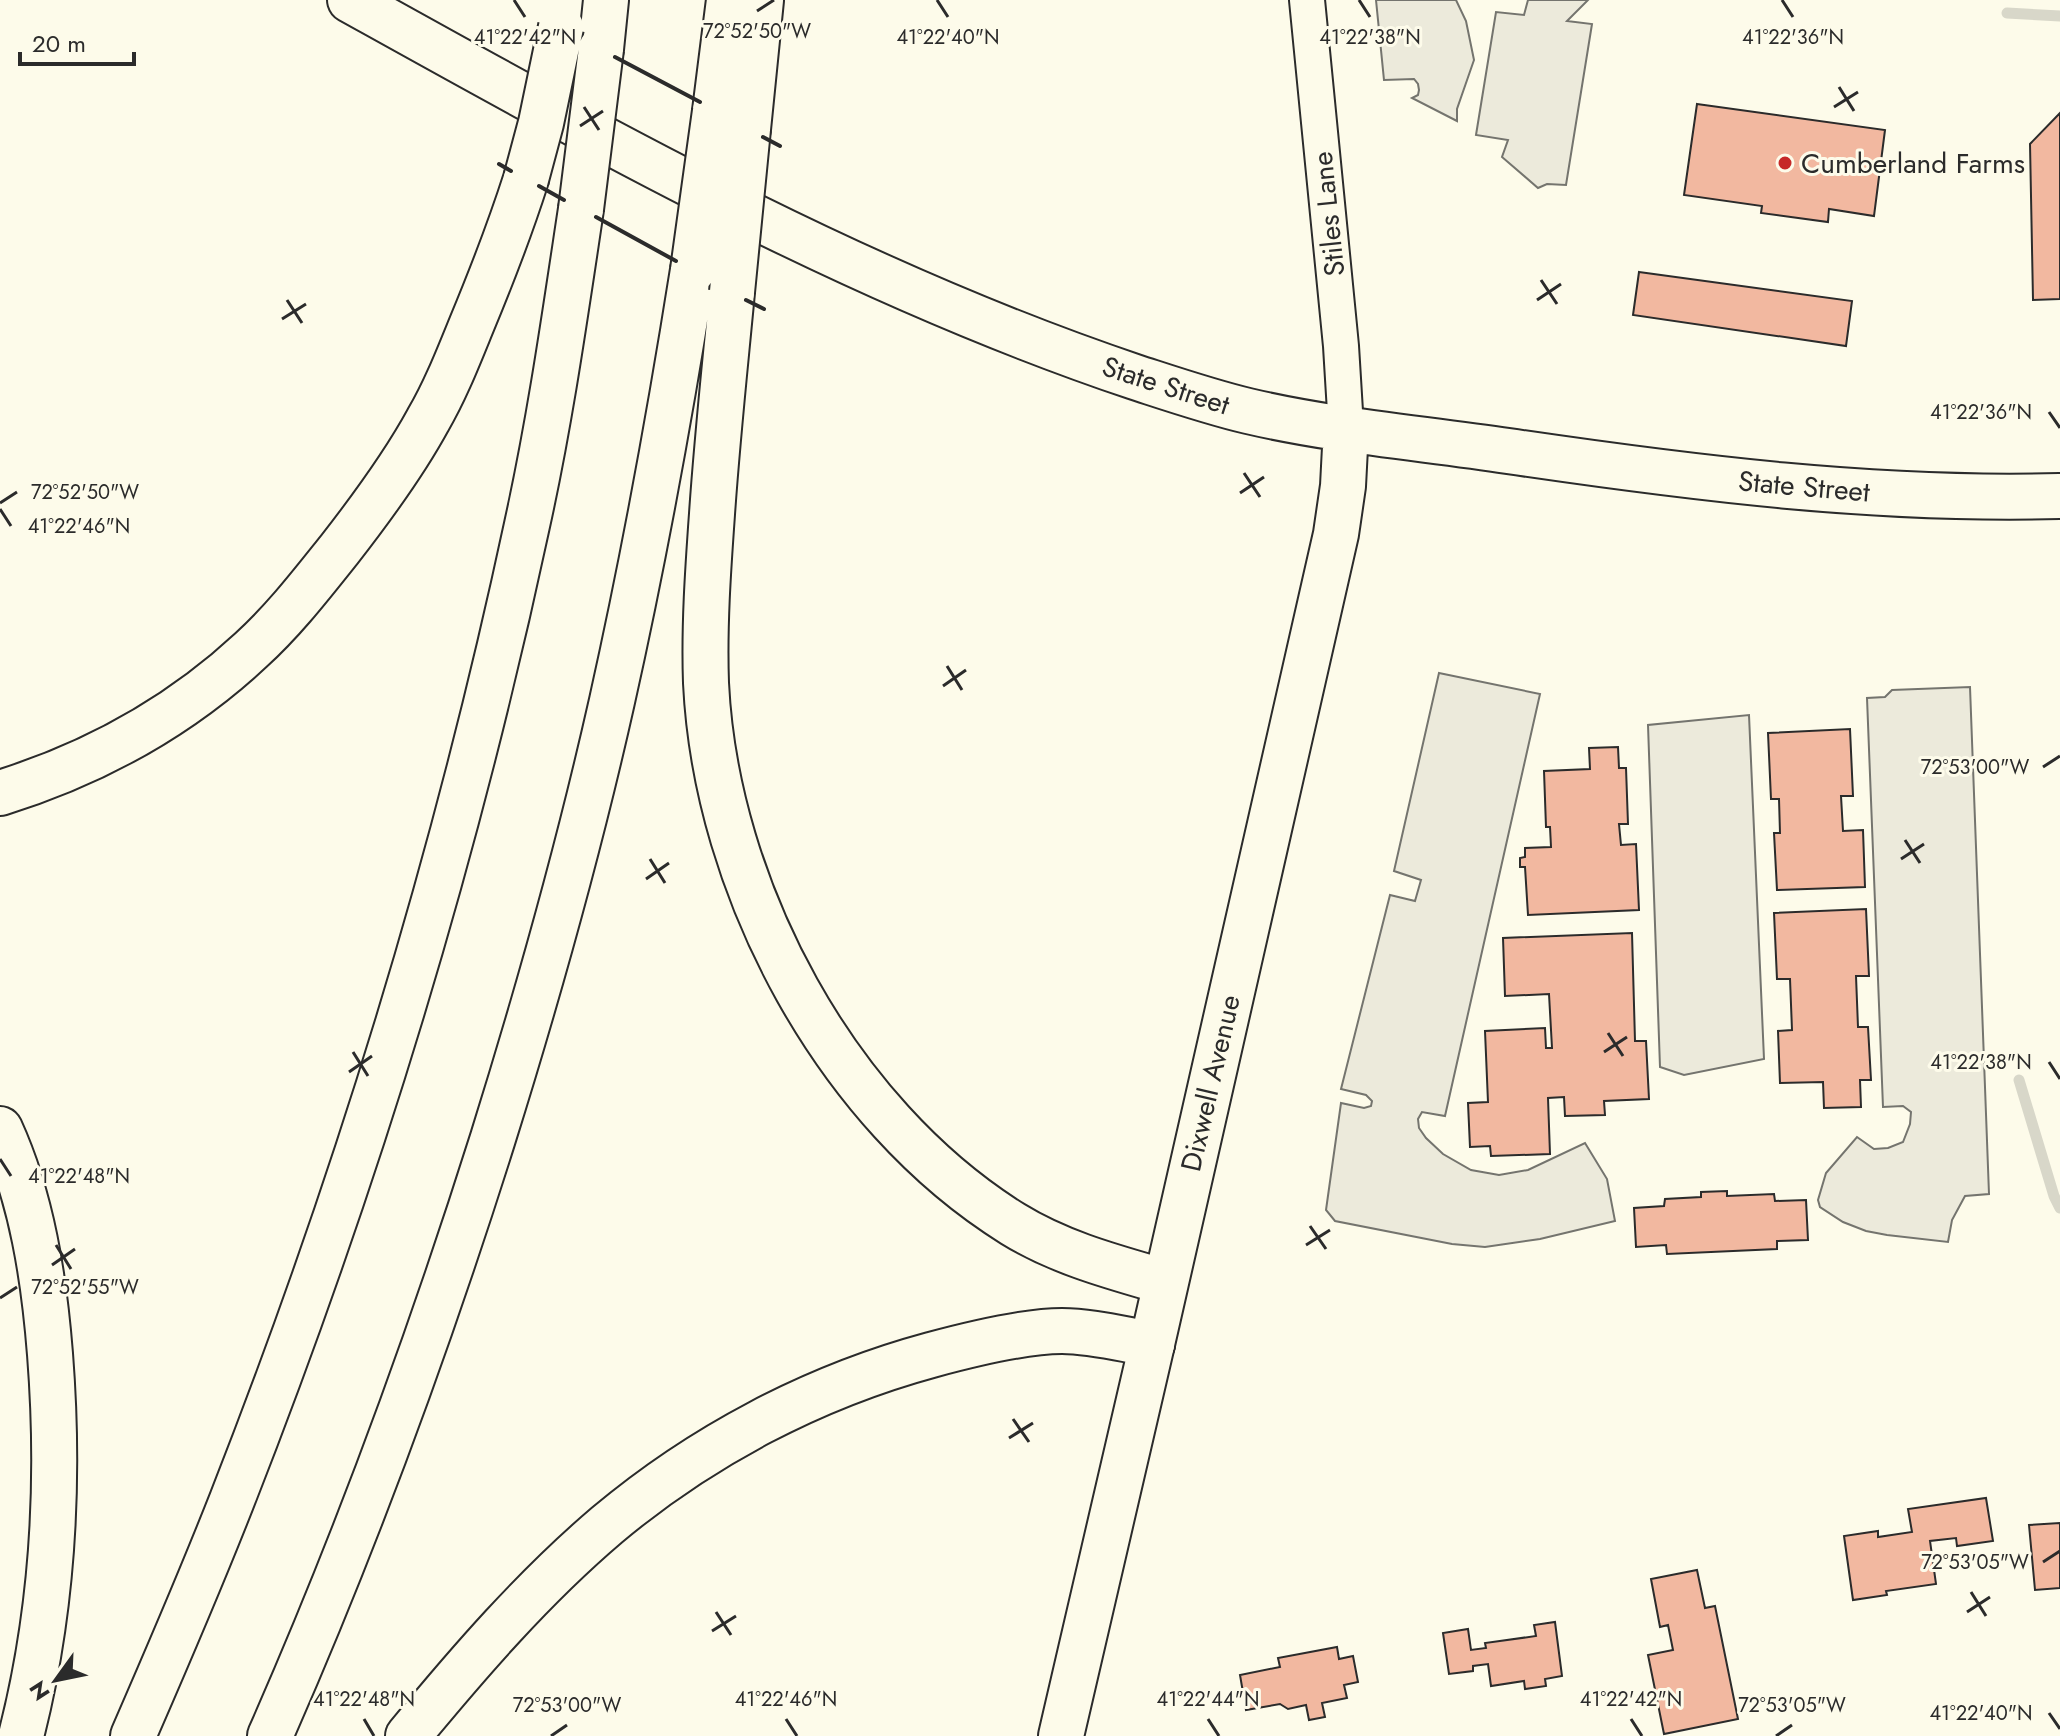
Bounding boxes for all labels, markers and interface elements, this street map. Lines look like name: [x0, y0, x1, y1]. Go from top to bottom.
scale bar: [20, 16, 134, 66]
text: 72°52'50"W: [703, 17, 811, 46]
text: 41°22'42"N: [474, 23, 576, 52]
text: 41°22'40"N: [896, 23, 1000, 52]
text: 41°22'38"N: [1319, 23, 1421, 52]
text: 41°22'36"N: [1742, 23, 1844, 52]
text: 20 m: [32, 26, 86, 61]
place label: Cumberland Farms: [1801, 143, 2025, 184]
street label: Stiles Lane: [1302, 150, 1355, 278]
marker: Cumberland Farms: [1776, 154, 1794, 172]
street label: State Street: [1097, 346, 1235, 425]
text: 41°22'36"N: [1930, 398, 2032, 427]
street label: State Street: [1736, 460, 1872, 513]
text: 72°52'50"W: [31, 478, 139, 507]
text: 41°22'46"N: [28, 512, 130, 541]
text: 72°53'00"W: [1921, 753, 2029, 782]
street label: Dixwell Avenue: [1170, 991, 1251, 1175]
text: 41°22'38"N: [1930, 1048, 2032, 1077]
text: 41°22'48"N: [28, 1162, 130, 1191]
text: 72°52'55"W: [31, 1273, 139, 1302]
text: 72°53'05"W: [1921, 1548, 2029, 1577]
north arrow: [16, 1640, 96, 1720]
text: N: [21, 1675, 57, 1707]
text: 41°22'48"N: [313, 1685, 415, 1714]
text: 41°22'46"N: [735, 1685, 837, 1714]
text: 41°22'44"N: [1157, 1685, 1259, 1714]
text: 41°22'42"N: [1580, 1685, 1682, 1714]
text: 72°53'00"W: [513, 1691, 621, 1720]
text: 72°53'05"W: [1738, 1691, 1846, 1720]
text: 41°22'40"N: [1929, 1699, 2033, 1728]

